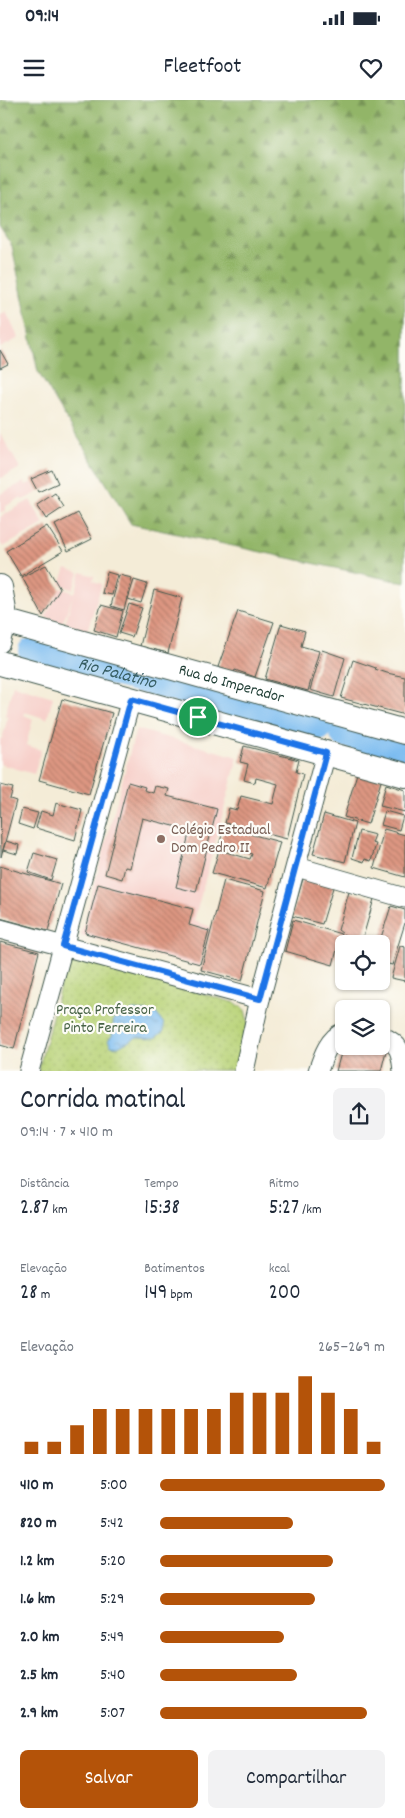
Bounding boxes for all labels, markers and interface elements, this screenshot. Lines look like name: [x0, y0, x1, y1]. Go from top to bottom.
text: 09:14: [25, 4, 59, 31]
text: Fleetfoot: [164, 52, 241, 83]
icon: menu: [20, 54, 48, 82]
icon: heart: [357, 54, 385, 82]
water label: Rio Palatino: [75, 652, 160, 697]
street label: Rua do Imperador: [176, 658, 287, 710]
pin: [177, 696, 219, 738]
icon: arrive: [184, 703, 212, 731]
place label: Colégio Estadual Dom Pedro II: [171, 819, 271, 860]
marker: Colégio Estadual Dom Pedro II: [155, 833, 167, 845]
map controls: [335, 935, 390, 1055]
button: locate: [335, 935, 390, 990]
park label: Praça Professor Pinto Ferreira: [56, 999, 154, 1040]
button: layers: [335, 1000, 390, 1055]
text: Corrida matinal: [20, 1082, 185, 1122]
button: share: [333, 1088, 385, 1140]
text: 09:14 · 7 × 410 m: [20, 1121, 113, 1144]
text: Distância: [20, 1174, 69, 1194]
text: Tempo: [144, 1174, 178, 1194]
text: Ritmo: [269, 1174, 299, 1194]
text: 2.87: [20, 1194, 49, 1224]
text: 15:38: [144, 1194, 180, 1224]
text: 5:27: [269, 1194, 299, 1224]
text: km: [49, 1200, 68, 1220]
text: /km: [299, 1200, 322, 1220]
text: Elevação: [20, 1259, 67, 1279]
text: Batimentos: [144, 1259, 205, 1279]
text: kcal: [269, 1259, 290, 1279]
text: 28: [20, 1279, 38, 1309]
text: 149: [144, 1279, 167, 1309]
text: 200: [269, 1279, 301, 1309]
text: m: [38, 1285, 50, 1305]
text: bpm: [167, 1285, 193, 1305]
text: Elevação: [20, 1336, 74, 1359]
text: 265–269 m: [318, 1336, 385, 1359]
text: 410 m: [20, 1474, 54, 1497]
text: 5:00: [100, 1474, 128, 1497]
text: 820 m: [20, 1512, 57, 1535]
text: 5:42: [100, 1512, 124, 1535]
text: 1.2 km: [20, 1550, 54, 1573]
text: 5:20: [100, 1550, 126, 1573]
text: 1.6 km: [20, 1588, 55, 1611]
text: 5:29: [100, 1588, 124, 1611]
text: 2.0 km: [20, 1626, 60, 1649]
text: 5:49: [100, 1626, 124, 1649]
text: 2.5 km: [20, 1664, 58, 1687]
text: 5:40: [100, 1664, 125, 1687]
text: 2.9 km: [20, 1702, 58, 1725]
text: 5:07: [100, 1702, 125, 1725]
button: Salvar: [20, 1750, 198, 1808]
button: Compartilhar: [208, 1750, 385, 1808]

